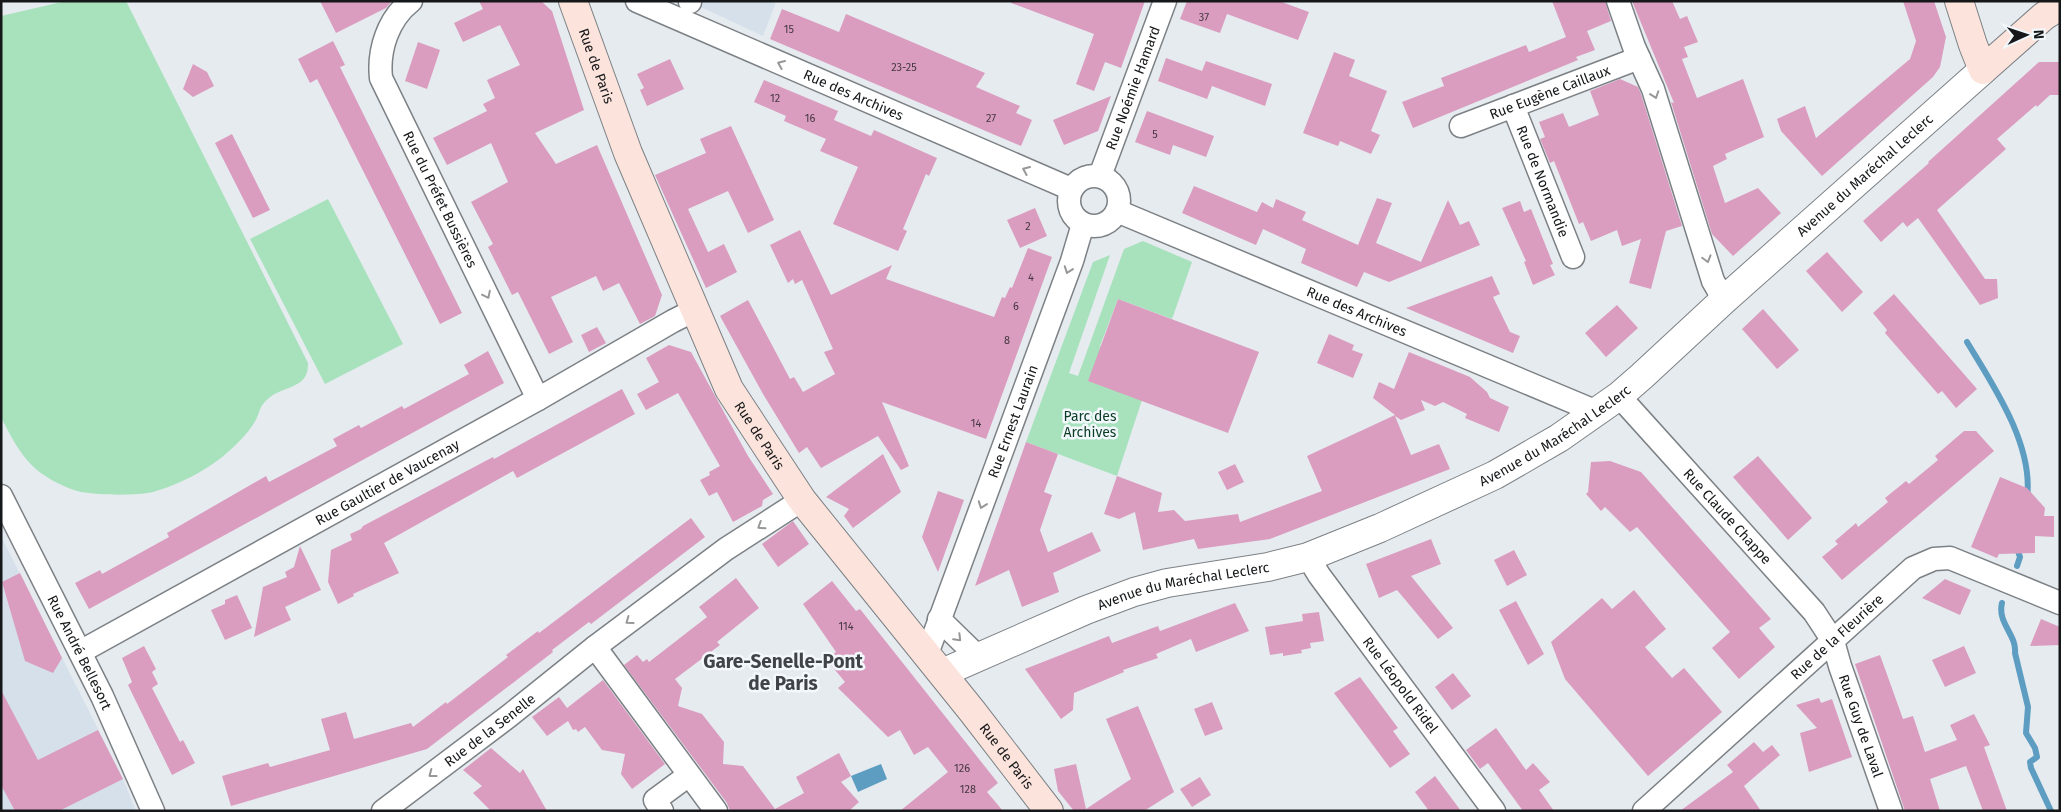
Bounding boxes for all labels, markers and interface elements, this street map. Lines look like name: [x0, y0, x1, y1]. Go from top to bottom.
north arrow: [2001, 10, 2051, 60]
house number: 37: [1199, 11, 1209, 24]
house number: 15: [784, 23, 795, 36]
street label: Rue Noémie Hamard: [1102, 24, 1163, 152]
street label: Rue de Paris: [575, 26, 618, 106]
text: N: [2030, 29, 2047, 39]
one-way arrow: [777, 59, 786, 70]
house number: 23-25: [891, 61, 917, 74]
street label: Rue Eugène Caillaux: [1487, 61, 1613, 123]
street label: Rue des Archives: [801, 66, 907, 124]
one-way arrow: [1649, 91, 1659, 99]
house number: 12: [770, 92, 780, 105]
street label: Avenue du Maréchal Leclerc: [1793, 110, 1936, 240]
house number: 16: [805, 112, 815, 125]
house number: 27: [986, 112, 996, 125]
street label: Rue de Normandie: [1513, 123, 1573, 240]
street label: Rue du Préfet Bussières: [400, 128, 481, 271]
house number: 5: [1152, 128, 1158, 141]
one-way arrow: [1022, 166, 1031, 177]
house number: 2: [1025, 220, 1031, 233]
one-way arrow: [1701, 254, 1711, 262]
one-way arrow: [1064, 265, 1074, 274]
house number: 4: [1028, 271, 1034, 284]
street label: Rue des Archives: [1304, 283, 1410, 340]
one-way arrow: [481, 290, 491, 299]
house number: 6: [1013, 300, 1019, 313]
house number: 8: [1004, 334, 1010, 347]
street label: Rue Ernest Laurain: [984, 362, 1041, 480]
street label: Avenue du Maréchal Leclerc: [1476, 381, 1634, 490]
street label: Rue de Paris: [731, 398, 789, 473]
park label: Parc des Archives: [1064, 408, 1117, 441]
house number: 14: [971, 417, 981, 430]
street label: Rue Gaultier de Vaucenay: [312, 436, 462, 529]
street label: Rue Claude Chappe: [1680, 465, 1775, 568]
one-way arrow: [978, 500, 988, 508]
one-way arrow: [757, 520, 767, 529]
street label: Avenue du Maréchal Leclerc: [1095, 558, 1271, 613]
street label: Rue de la Fleurière: [1787, 590, 1887, 683]
street label: Rue André Bellesort: [44, 592, 116, 713]
one-way arrow: [625, 615, 635, 624]
house number: 114: [838, 620, 854, 633]
one-way arrow: [952, 633, 961, 642]
street label: Rue Léopold Ridel: [1359, 633, 1442, 736]
district label: Gare-Senelle-Pont de Paris: [703, 650, 863, 695]
street label: Rue Guy de Laval: [1835, 672, 1887, 779]
street label: Rue de la Senelle: [441, 690, 539, 770]
street label: Rue de Paris: [976, 720, 1038, 793]
house number: 126: [954, 762, 970, 775]
one-way arrow: [428, 768, 438, 777]
house number: 128: [960, 783, 976, 796]

